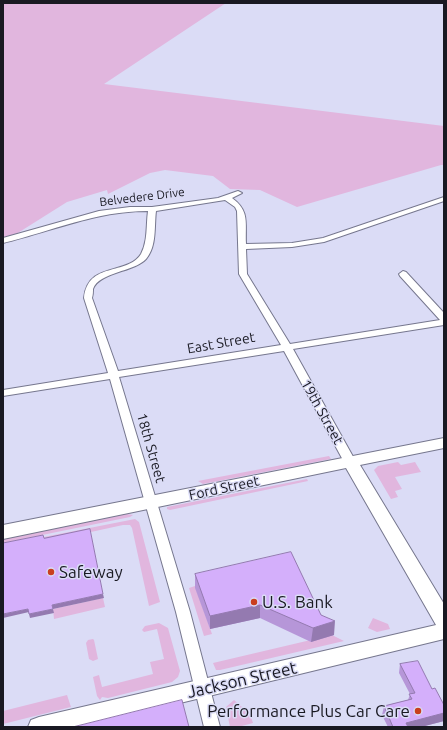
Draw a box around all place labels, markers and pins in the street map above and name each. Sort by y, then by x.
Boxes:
place label: Safeway [59,562,123,582]
marker: Safeway [46,567,56,577]
place label: U.S. Bank [262,592,333,612]
marker: U.S. Bank [249,597,259,607]
place label: Performance Plus Car Care [207,701,410,721]
marker: Performance Plus Car Care [413,706,423,716]

